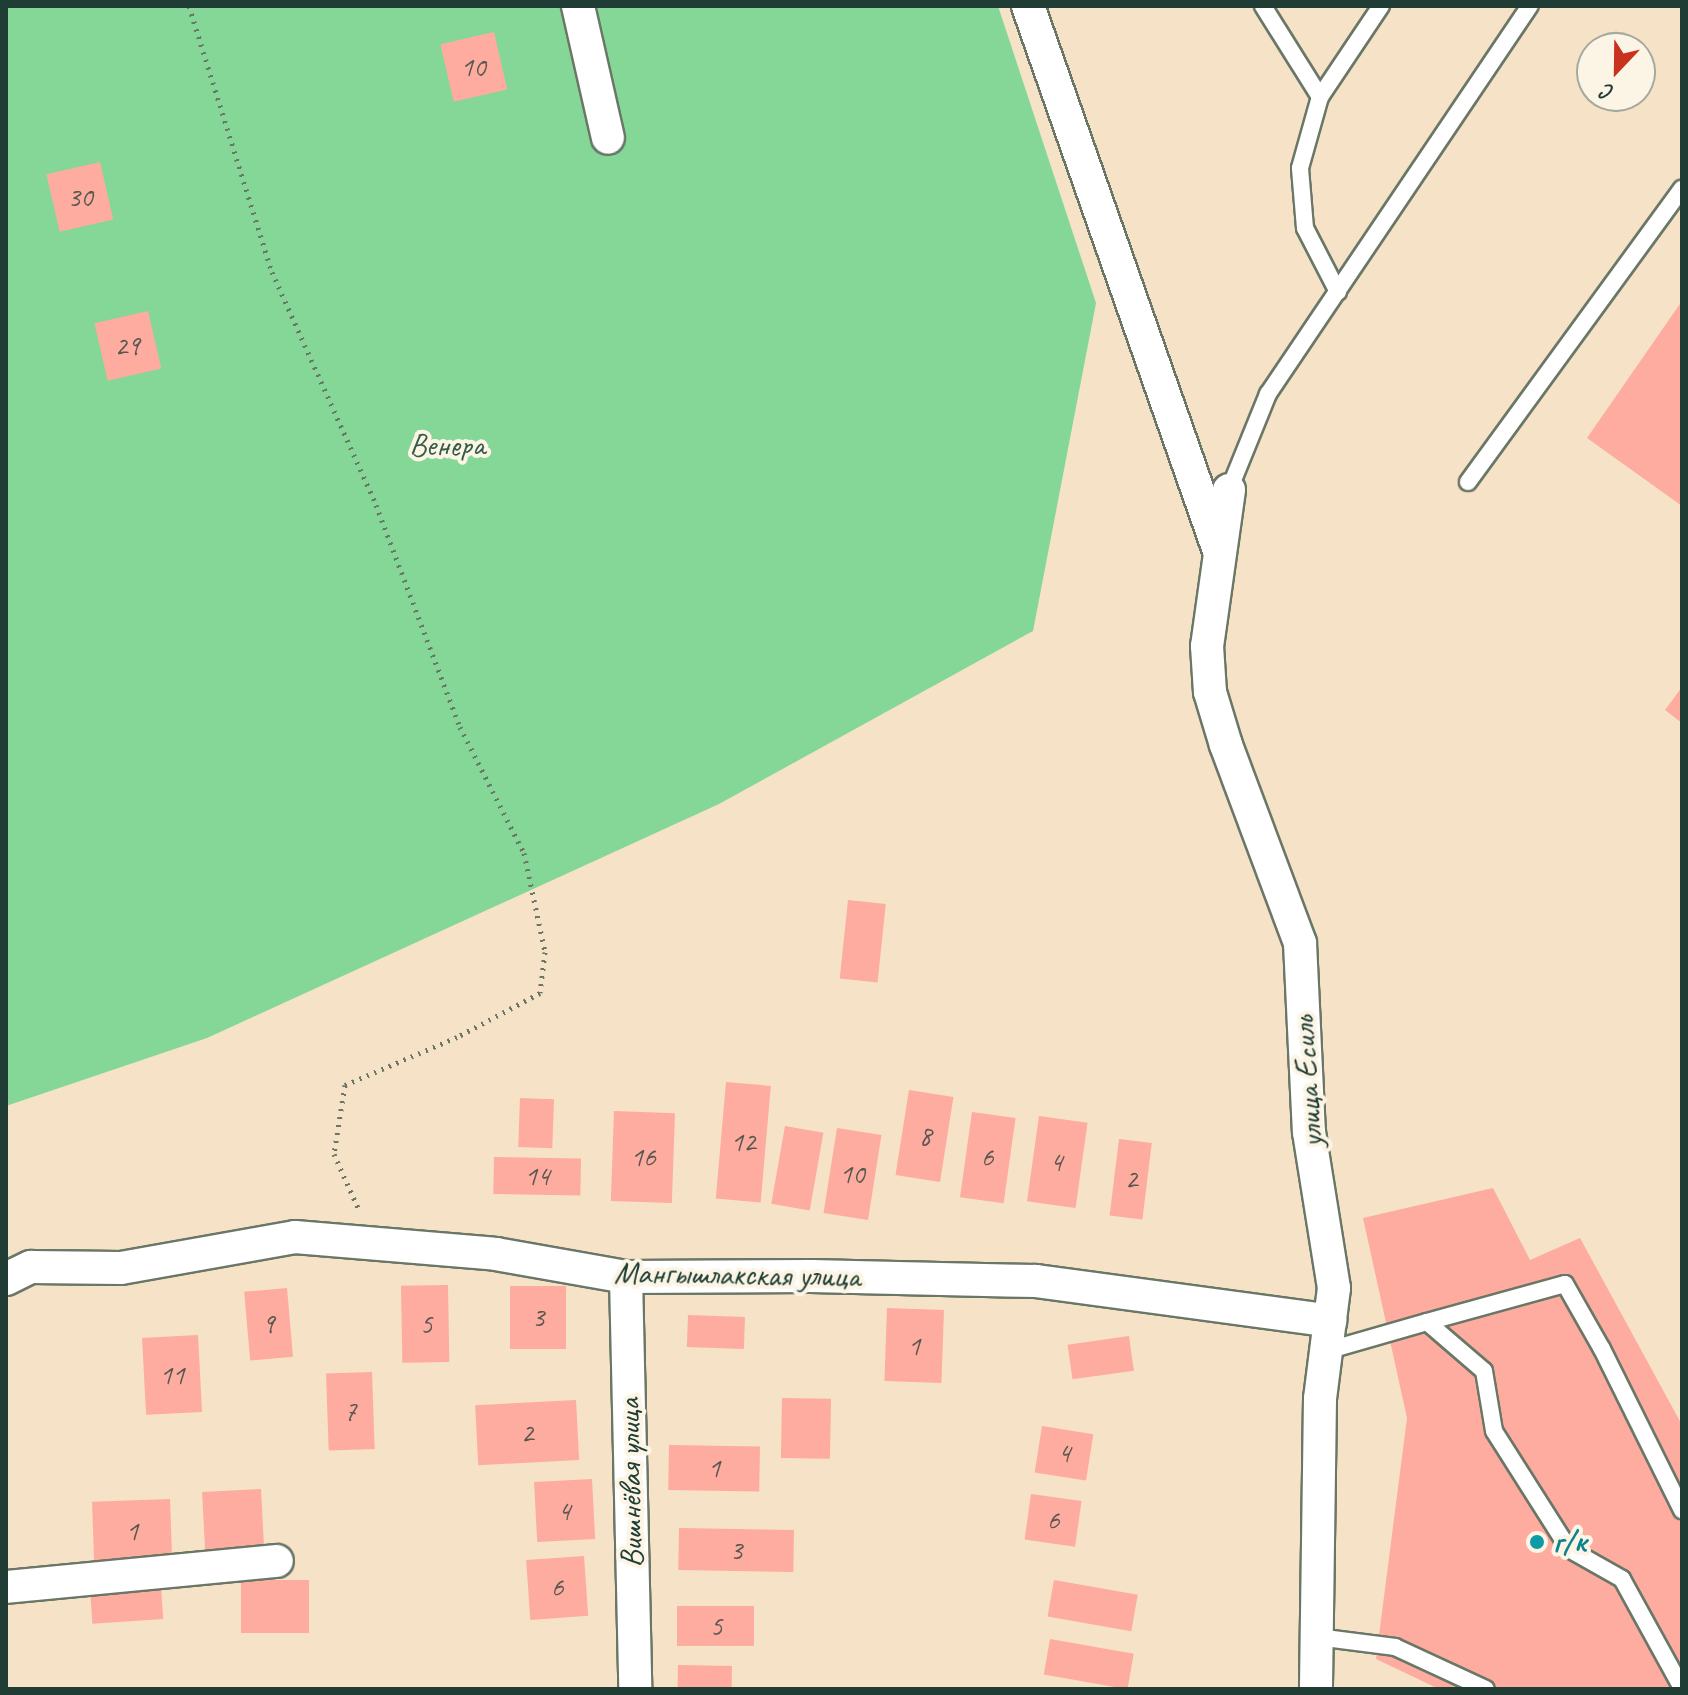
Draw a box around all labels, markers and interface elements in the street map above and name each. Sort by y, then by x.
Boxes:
north arrow [1576,32,1656,112]
house number: 10 [460,50,486,84]
text: С [1598,77,1618,107]
house number: 30 [67,180,93,214]
house number: 29 [114,329,140,363]
park label: Венера [409,426,485,464]
street label: улица Есиль [1284,1016,1332,1148]
house number: 8 [919,1119,931,1153]
house number: 12 [730,1125,756,1159]
house number: 16 [630,1140,656,1174]
house number: 6 [981,1140,993,1174]
house number: 4 [1050,1145,1062,1179]
house number: 10 [839,1157,865,1191]
house number: 14 [524,1159,550,1193]
house number: 2 [1125,1162,1137,1196]
street label: Мангышлакская улица [614,1254,860,1296]
house number: 3 [532,1300,544,1334]
house number: 9 [262,1307,274,1341]
house number: 5 [420,1307,432,1341]
house number: 1 [908,1329,920,1363]
house number: 11 [159,1358,185,1392]
house number: 7 [344,1394,356,1428]
street label: Вишнёвая улица [610,1396,652,1570]
house number: 2 [521,1416,533,1450]
house number: 4 [1058,1436,1070,1470]
house number: 1 [708,1451,720,1485]
house number: 4 [558,1494,570,1528]
house number: 6 [1047,1503,1059,1537]
house number: 1 [126,1514,138,1548]
place label: г/к [1553,1523,1586,1561]
house number: 3 [730,1533,742,1567]
marker: г/к [1528,1533,1546,1551]
house number: 6 [551,1570,563,1604]
house number: 5 [710,1609,722,1643]

